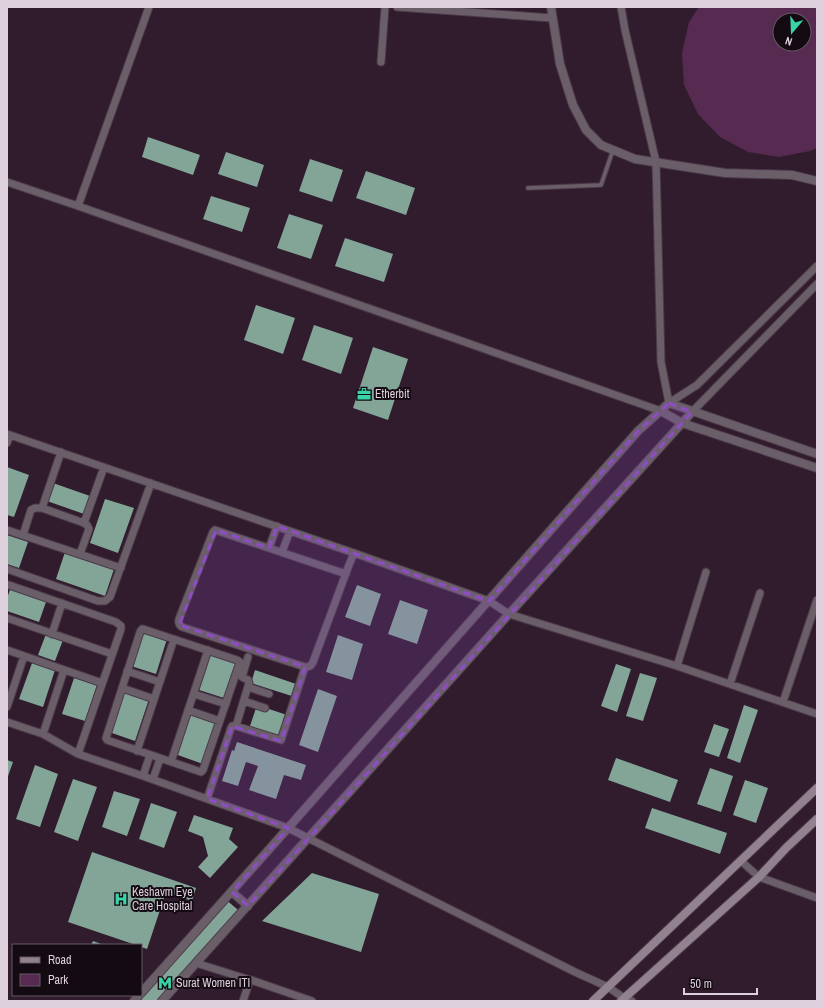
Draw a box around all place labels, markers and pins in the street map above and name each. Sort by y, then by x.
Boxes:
office icon: Etherbit [356,386,372,402]
place label: Etherbit [375,386,410,402]
place label: Keshavm Eye Care Hospital [132,884,193,914]
hospital icon: Keshavm Eye Care Hospital [113,891,129,907]
metro station icon: Surat Women ITI [157,975,173,991]
place label: Surat Women ITI [176,975,250,991]

